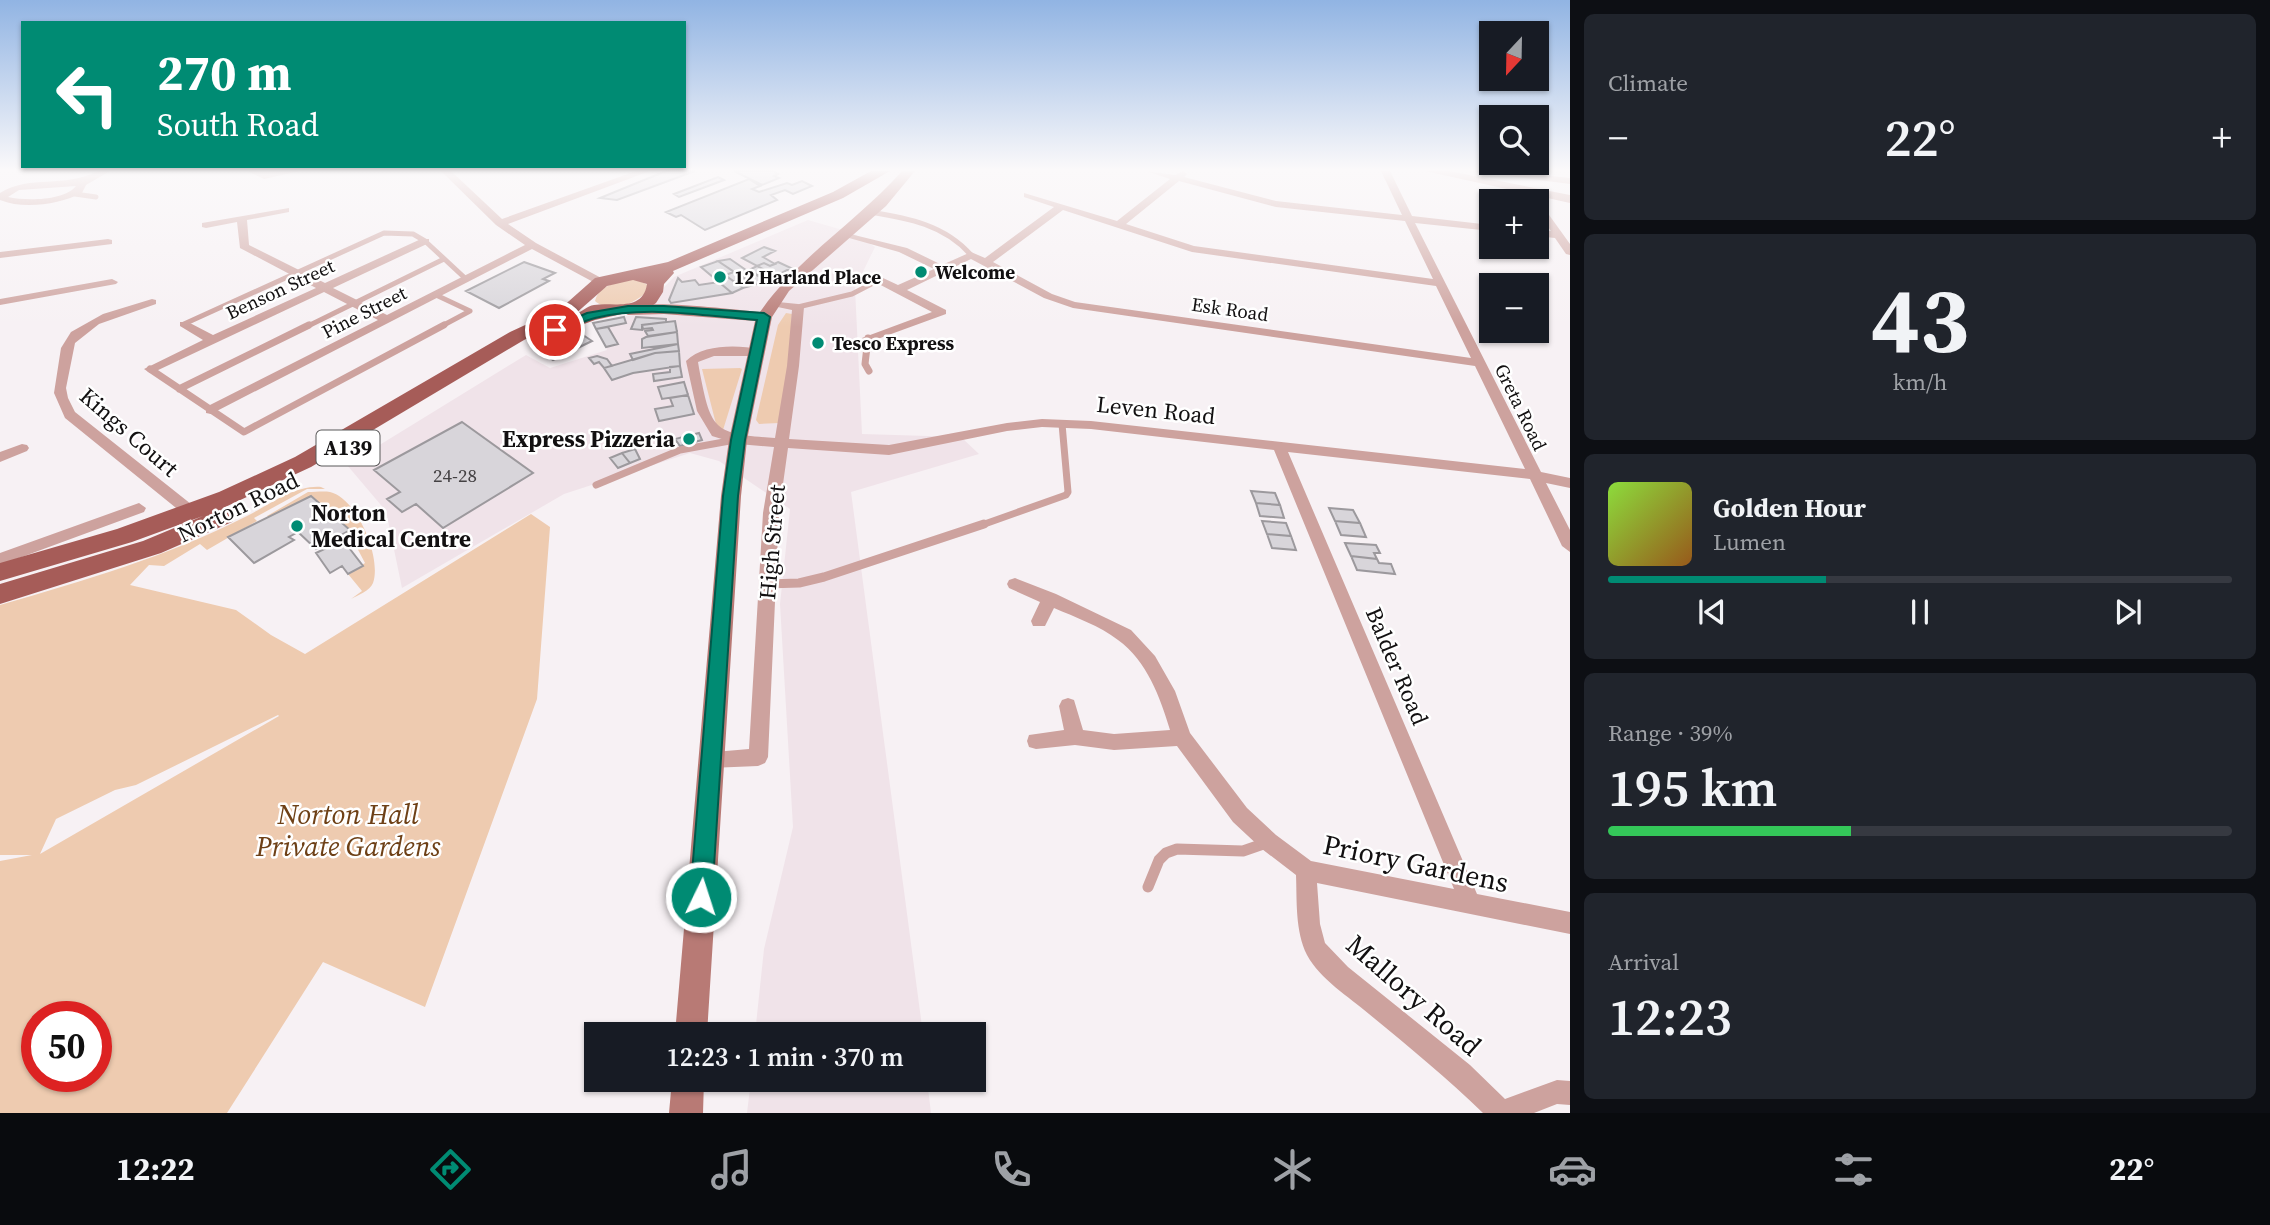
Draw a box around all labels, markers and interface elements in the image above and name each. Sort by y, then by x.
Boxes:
north arrow [1479,21,1549,91]
map controls [1479,21,1549,343]
text: 270 m [157,39,292,106]
icon: left [42,49,133,140]
text: Climate [1608,67,1688,99]
text: 22° [1884,102,1956,173]
text: South Road [157,103,319,147]
button: search [1479,105,1549,175]
text: − [1608,112,1628,164]
text: + [2212,112,2232,164]
button: + [1479,189,1549,259]
street label: Benson Street [222,252,339,325]
text: 43 [1871,258,1969,382]
place label: Welcome [935,259,1015,285]
place label: 12 Harland Place [734,264,881,290]
marker: Welcome [913,264,929,280]
marker: 12 Harland Place [712,269,728,285]
button: − [1479,273,1549,343]
street label: Pine Street [317,279,412,344]
street label: Esk Road [1190,291,1270,327]
pin [525,300,585,360]
icon: arrive [536,311,574,349]
place label: Tesco Express [832,330,955,356]
marker: Tesco Express [810,335,826,351]
street label: Greta Road [1489,359,1553,455]
text: km/h [1893,366,1947,398]
street label: Kings Court [73,380,186,484]
street label: Leven Road [1095,388,1217,432]
place label: Express Pizzeria [502,423,676,455]
road number: A139 [316,430,380,466]
marker: Express Pizzeria [681,431,697,447]
house number: 24-28 [433,462,477,488]
street label: Norton Road [172,464,304,550]
street label: High Street [751,483,793,601]
text: Golden Hour [1713,490,1866,526]
place label: Norton Medical Centre [311,497,471,555]
marker: Norton Medical Centre [289,518,305,534]
text: Lumen [1713,526,1786,558]
icon: previous [1693,593,1731,631]
icon: pause [1901,593,1939,631]
icon: next [2109,593,2147,631]
street label: Balder Road [1358,602,1436,730]
text: Range · 39% [1608,717,1733,749]
text: 195 km [1608,752,1777,823]
park label: Norton Hall Private Gardens [255,795,441,865]
street label: Priory Gardens [1320,825,1512,901]
position arrow [664,860,738,934]
street label: Mallory Road [1338,926,1490,1064]
text: Arrival [1608,946,1679,978]
text: 12:23 [1608,981,1732,1052]
speed limit sign: 50 [21,1001,112,1092]
text: 12:23 · 1 min · 370 m [666,1039,904,1075]
icon: directions [426,1145,475,1194]
icon: music [707,1145,756,1194]
icon: phone [987,1145,1036,1194]
icon: climate [1268,1145,1317,1194]
icon: car [1548,1145,1597,1194]
icon: filters [1829,1145,1878,1194]
text: 12:22 [116,1147,195,1191]
text: 22° [2109,1147,2154,1191]

